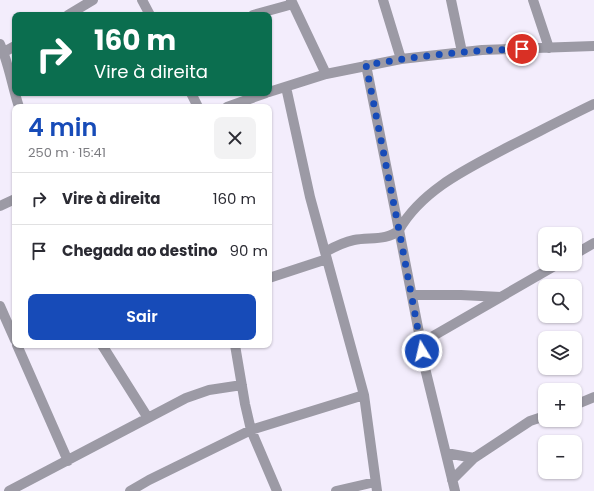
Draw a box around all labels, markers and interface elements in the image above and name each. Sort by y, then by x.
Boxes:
text: 160 m [94,21,176,60]
icon: right [28,28,80,80]
pin [505,32,539,66]
icon: arrive [511,38,533,60]
text: Vire à direita [94,59,208,84]
text: 4 min [28,111,97,144]
button: close [214,117,256,159]
text: 250 m · 15:41 [28,143,106,162]
icon: right [28,188,50,210]
text: Vire à direita [62,188,161,209]
text: 160 m [213,188,256,209]
map controls [538,227,582,479]
button: sound [538,227,582,271]
icon: arrive [28,240,50,262]
text: Chegada ao destino [62,240,218,261]
text: 90 m [230,240,268,261]
button: search [538,279,582,323]
button: Sair [28,294,256,340]
position arrow [401,330,443,372]
button: layers [538,331,582,375]
button: + [538,383,582,427]
button: − [538,435,582,479]

